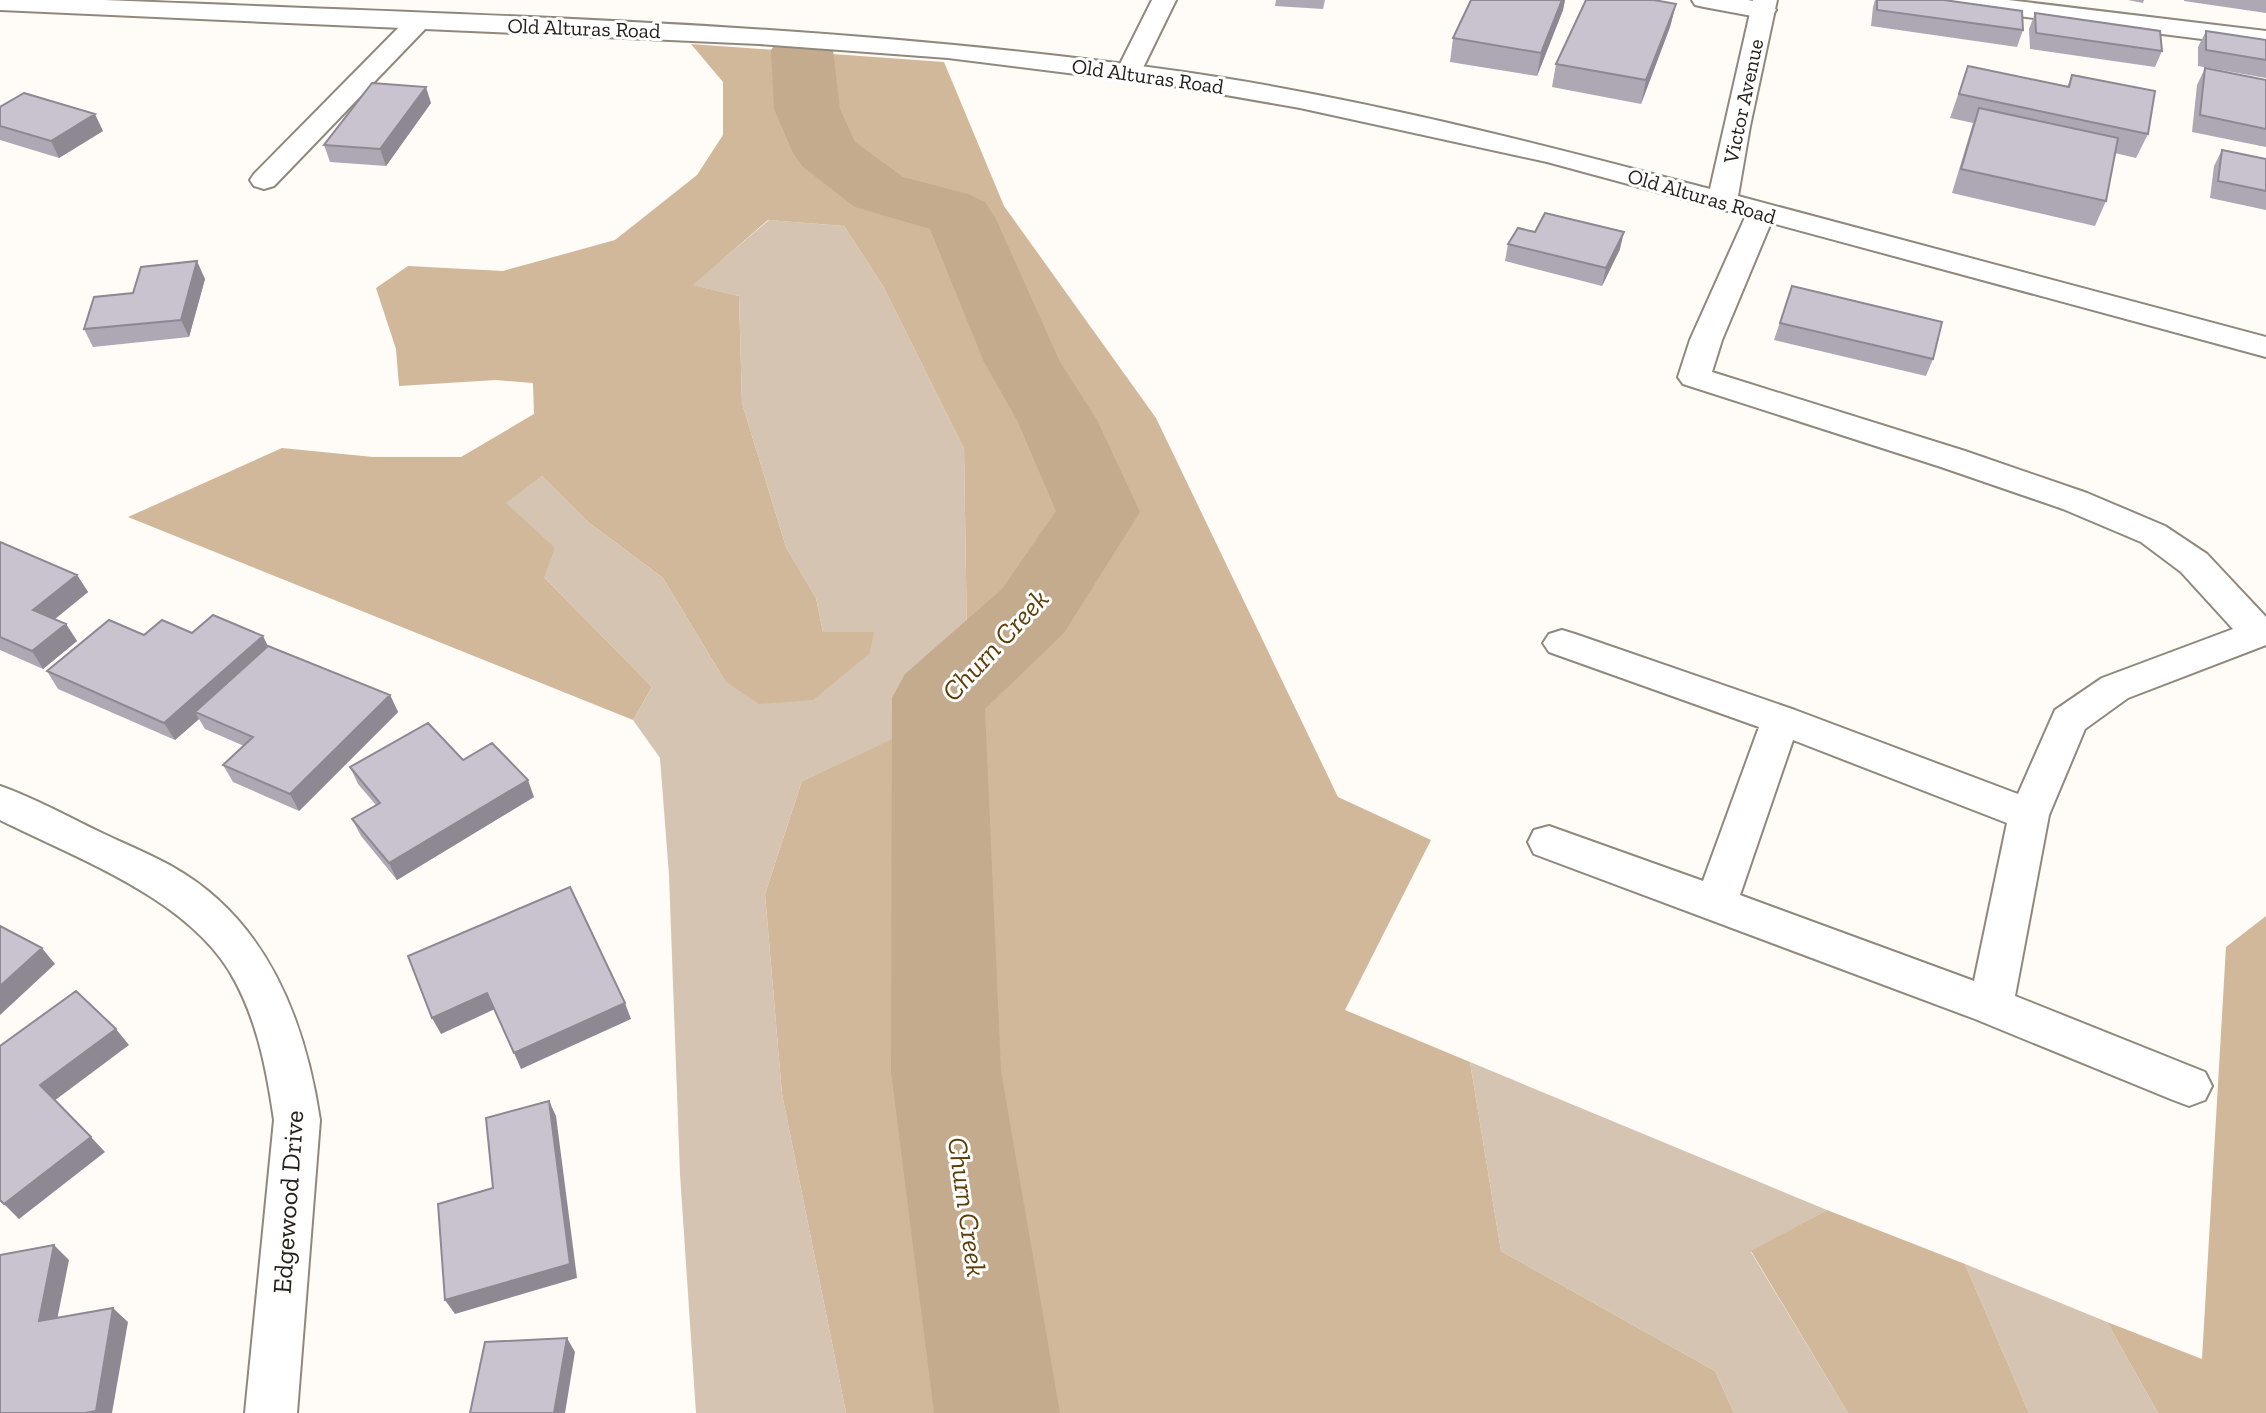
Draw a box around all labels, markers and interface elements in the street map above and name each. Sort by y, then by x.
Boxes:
street label: Old Alturas Road [507,13,661,43]
street label: Victor Avenue [1717,36,1768,166]
street label: Old Alturas Road [1070,53,1226,99]
street label: Old Alturas Road [1625,163,1780,229]
water label: Churn Creek [935,582,1055,708]
street label: Edgewood Drive [266,1109,310,1295]
water label: Churn Creek [941,1135,993,1279]

